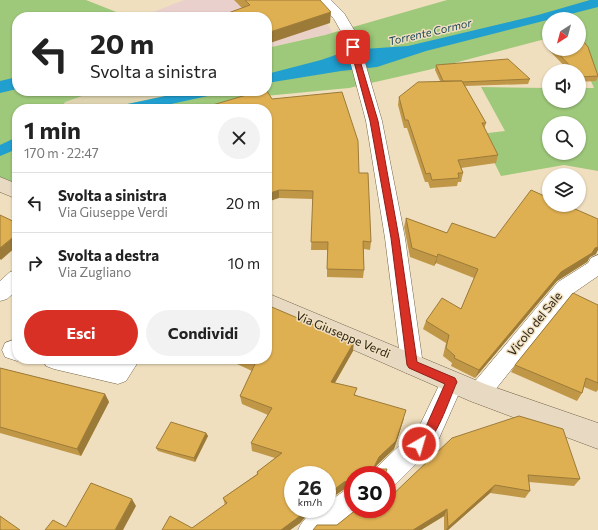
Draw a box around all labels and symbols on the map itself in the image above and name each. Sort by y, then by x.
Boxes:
north arrow [542,12,586,56]
water label: Torrente Cormor [387,15,473,47]
pin [336,30,370,64]
street label: Vicolo del Sale [504,289,564,358]
street label: Via Giuseppe Verdi [294,308,393,360]
position arrow [398,423,440,465]
speed limit sign: 30 [344,466,396,518]

